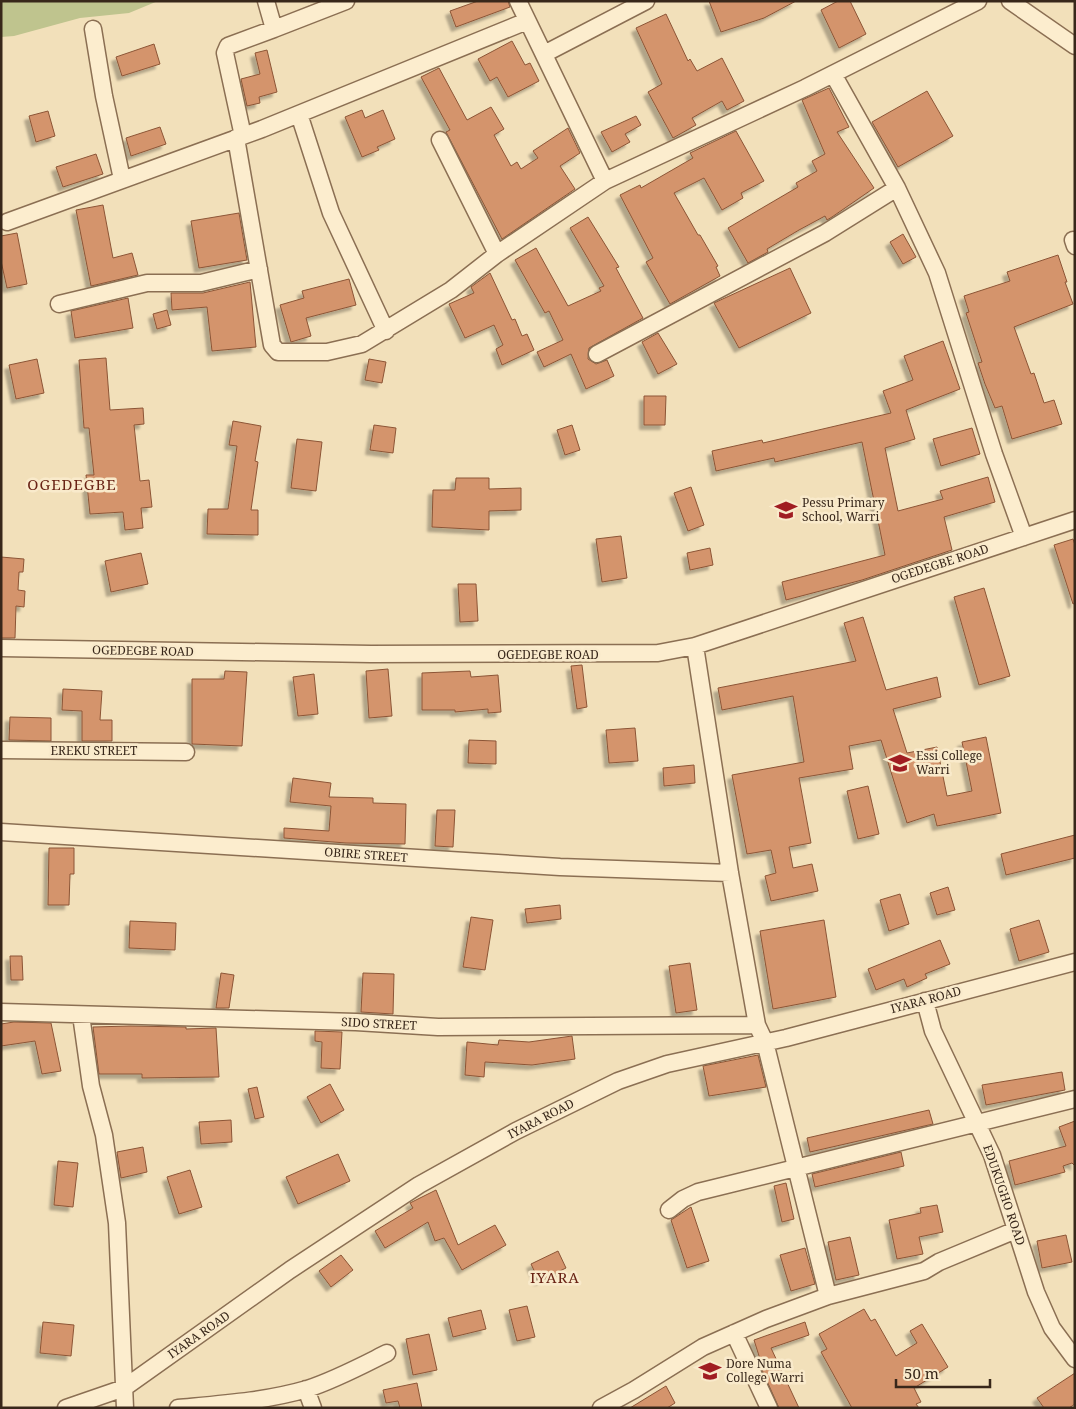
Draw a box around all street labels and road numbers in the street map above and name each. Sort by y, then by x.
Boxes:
street label: OGEDEGBE ROAD [889,540,991,587]
street label: OGEDEGBE ROAD [92,641,194,660]
street label: OGEDEGBE ROAD [497,646,599,663]
street label: EREKU STREET [51,742,138,759]
street label: OBIRE STREET [324,843,409,866]
street label: IYARA ROAD [889,982,963,1017]
street label: SIDO STREET [341,1013,418,1034]
street label: IYARA ROAD [505,1094,577,1143]
street label: EDUKUGHO ROAD [979,1142,1030,1248]
street label: IYARA ROAD [164,1307,233,1362]

